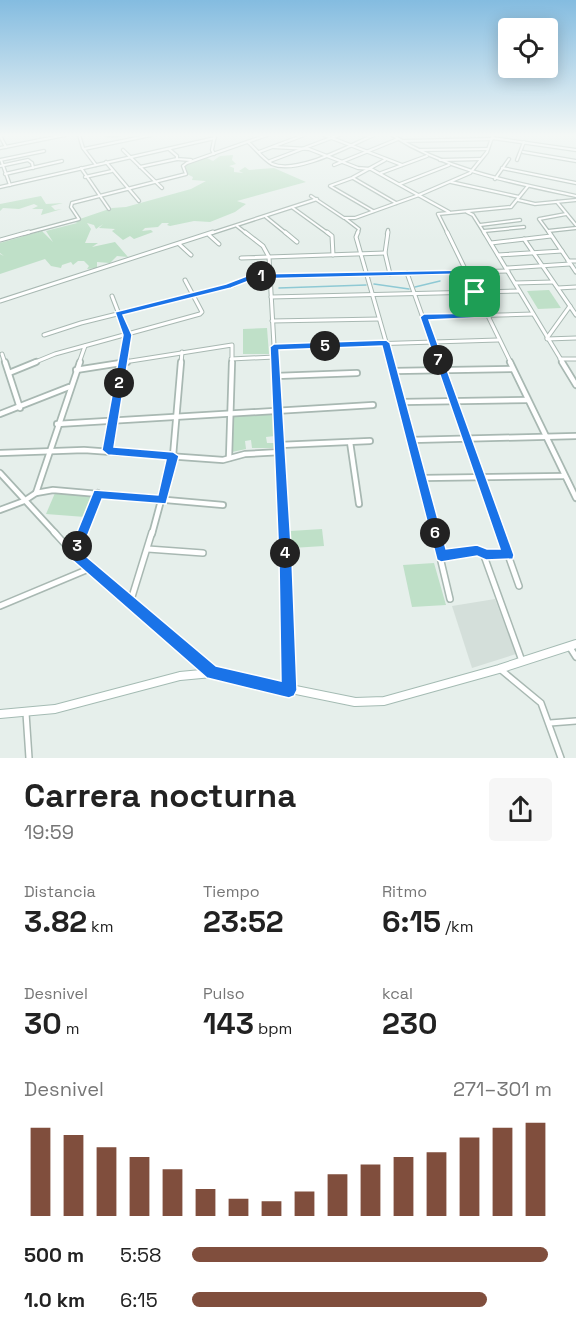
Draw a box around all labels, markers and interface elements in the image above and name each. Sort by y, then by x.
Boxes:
map controls [498,18,558,78]
button: locate [498,18,558,78]
pin: 1 [246,261,276,291]
text: 1 [257,265,265,286]
pin [449,266,500,317]
icon: arrive [458,275,491,308]
pin: 5 [310,331,340,361]
text: 5 [320,335,330,356]
pin: 7 [423,345,453,375]
text: 7 [434,349,442,370]
pin: 2 [104,368,134,398]
text: 2 [114,372,124,393]
pin: 6 [420,518,450,548]
text: 6 [430,522,440,543]
pin: 3 [62,531,92,561]
text: 3 [72,535,82,556]
pin: 4 [270,538,300,568]
text: 4 [280,542,290,563]
text: Carrera nocturna [24,775,296,817]
button: share [489,778,552,841]
text: 19:59 [24,819,74,845]
text: Distancia [24,881,96,902]
text: Tiempo [203,881,260,902]
text: Ritmo [382,881,427,902]
text: 3.82 [24,902,87,941]
text: 23:52 [203,902,284,941]
text: 6:15 [382,902,441,941]
text: km [87,916,113,937]
text: /km [441,916,473,937]
text: Desnivel [24,983,88,1004]
text: Pulso [203,983,245,1004]
text: kcal [382,983,413,1004]
text: 30 [24,1004,62,1043]
text: 143 [203,1004,254,1043]
text: 230 [382,1004,438,1043]
text: m [62,1018,80,1039]
text: bpm [254,1018,292,1039]
text: Desnivel [24,1076,104,1102]
text: 271–301 m [453,1076,552,1102]
text: 500 m [24,1242,84,1268]
text: 5:58 [120,1242,161,1268]
text: 1.0 km [24,1287,85,1313]
text: 6:15 [120,1287,158,1313]

